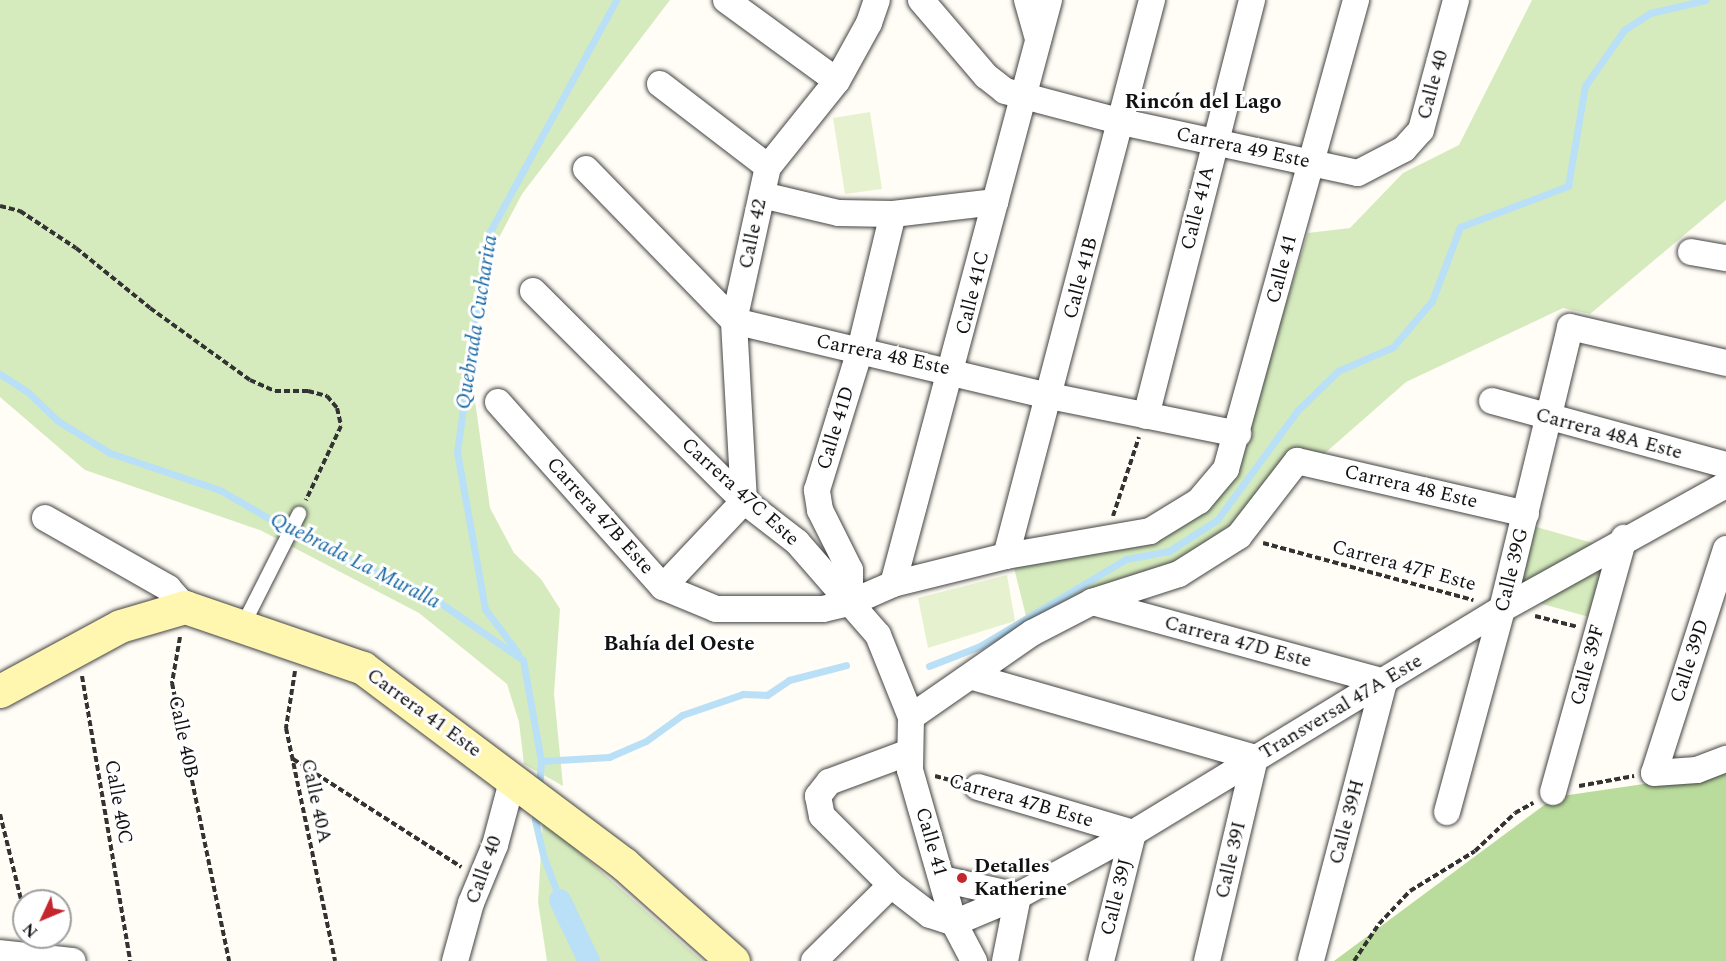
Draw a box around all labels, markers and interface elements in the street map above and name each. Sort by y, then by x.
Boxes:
street label: Calle 40 [1412,48,1454,122]
district label: Rincón del Lago [1125,89,1281,115]
street label: Carrera 49 Este [1174,122,1312,174]
street label: Calle 41A [1176,164,1220,252]
street label: Calle 42 [734,197,772,271]
street label: Calle 41 [1261,232,1303,306]
water label: Quebrada Cucharita [451,233,503,411]
street label: Calle 41B [1059,234,1103,322]
street label: Calle 41C [951,249,995,337]
street label: Carrera 48 Este [814,329,952,381]
street label: Calle 41D [812,383,860,473]
street label: Carrera 48A Este [1533,403,1685,465]
street label: Carrera 47C Este [676,433,804,551]
street label: Carrera 47B Este [541,453,659,579]
street label: Carrera 48 Este [1342,460,1480,514]
water label: Quebrada La Muralla [266,507,444,615]
street label: Calle 39G [1490,525,1534,615]
street label: Carrera 47F Este [1329,535,1479,597]
street label: Carrera 47D Este [1162,611,1314,673]
street label: Calle 39D [1665,616,1715,706]
street label: Calle 39F [1566,622,1610,708]
district label: Bahía del Oeste [603,631,755,657]
street label: Transversal 47A Este [1255,649,1427,765]
street label: Carrera 41 Este [362,663,486,763]
street label: Calle 40B [163,694,203,780]
street label: Calle 40A [295,757,337,845]
street label: Calle 40C [99,758,137,846]
street label: Carrera 47B Este [946,769,1096,833]
street label: Calle 39H [1324,777,1370,867]
street label: Calle 41 [910,805,952,879]
street label: Calle 39I [1210,819,1252,901]
street label: Calle 40 [461,833,507,907]
place label: Detalles Katherine [974,855,1067,902]
street label: Calle 39J [1096,856,1138,938]
marker: Detalles Katherine [955,871,969,885]
north arrow [12,889,72,949]
text: N [17,917,44,943]

